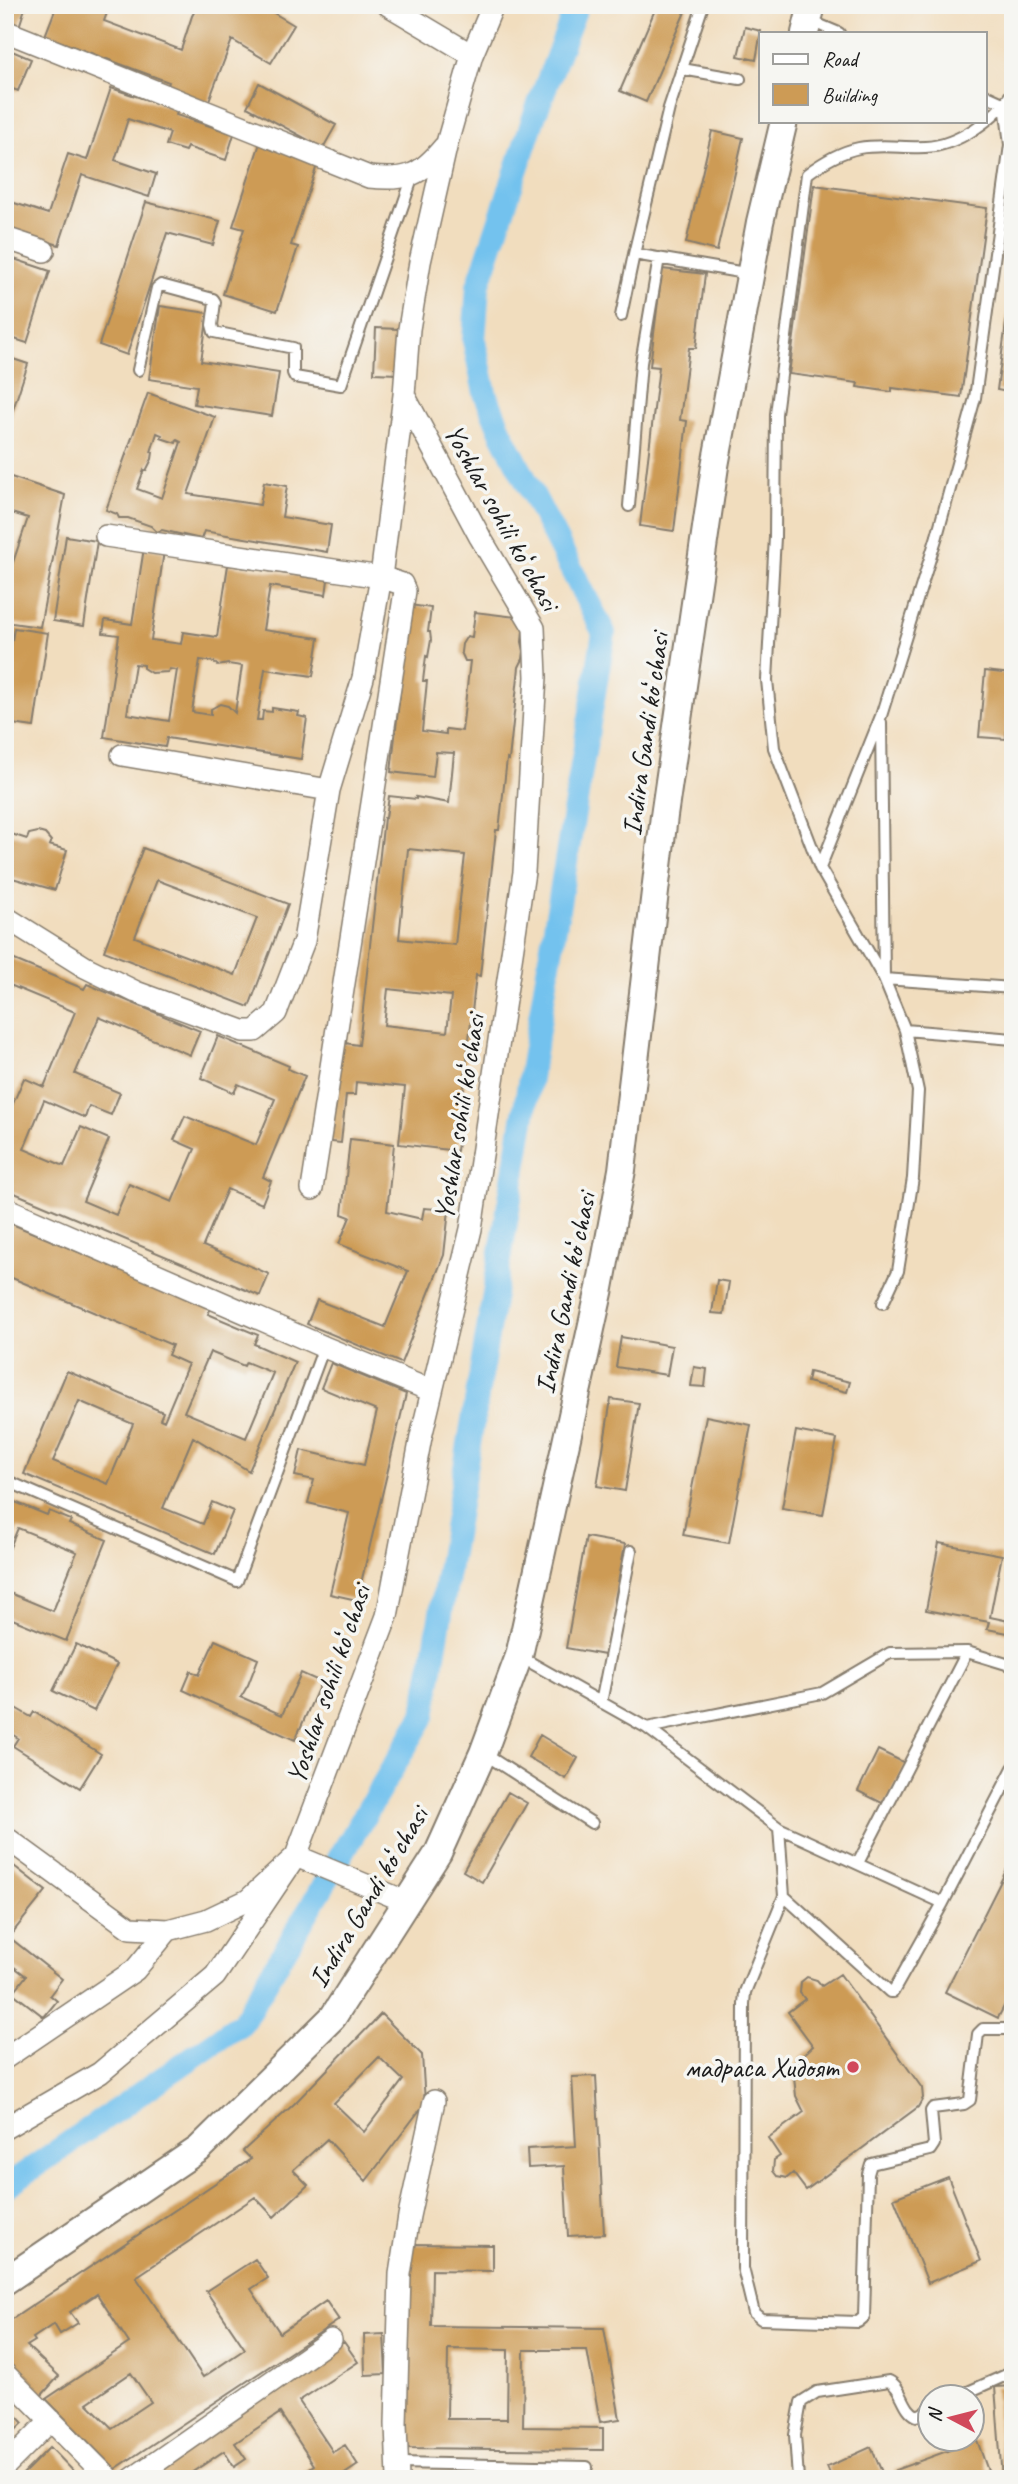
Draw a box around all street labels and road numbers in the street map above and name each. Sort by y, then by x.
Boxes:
street label: Yoshlar sohili koʻchasi [436,418,569,620]
street label: Indira Gandi koʻchasi [613,627,677,838]
street label: Yoshlar sohili koʻchasi [425,1008,493,1222]
street label: Indira Gandi koʻchasi [527,1186,604,1397]
street label: Yoshlar sohili koʻchasi [278,1577,380,1788]
street label: Indira Gandi koʻchasi [300,1797,438,1994]

